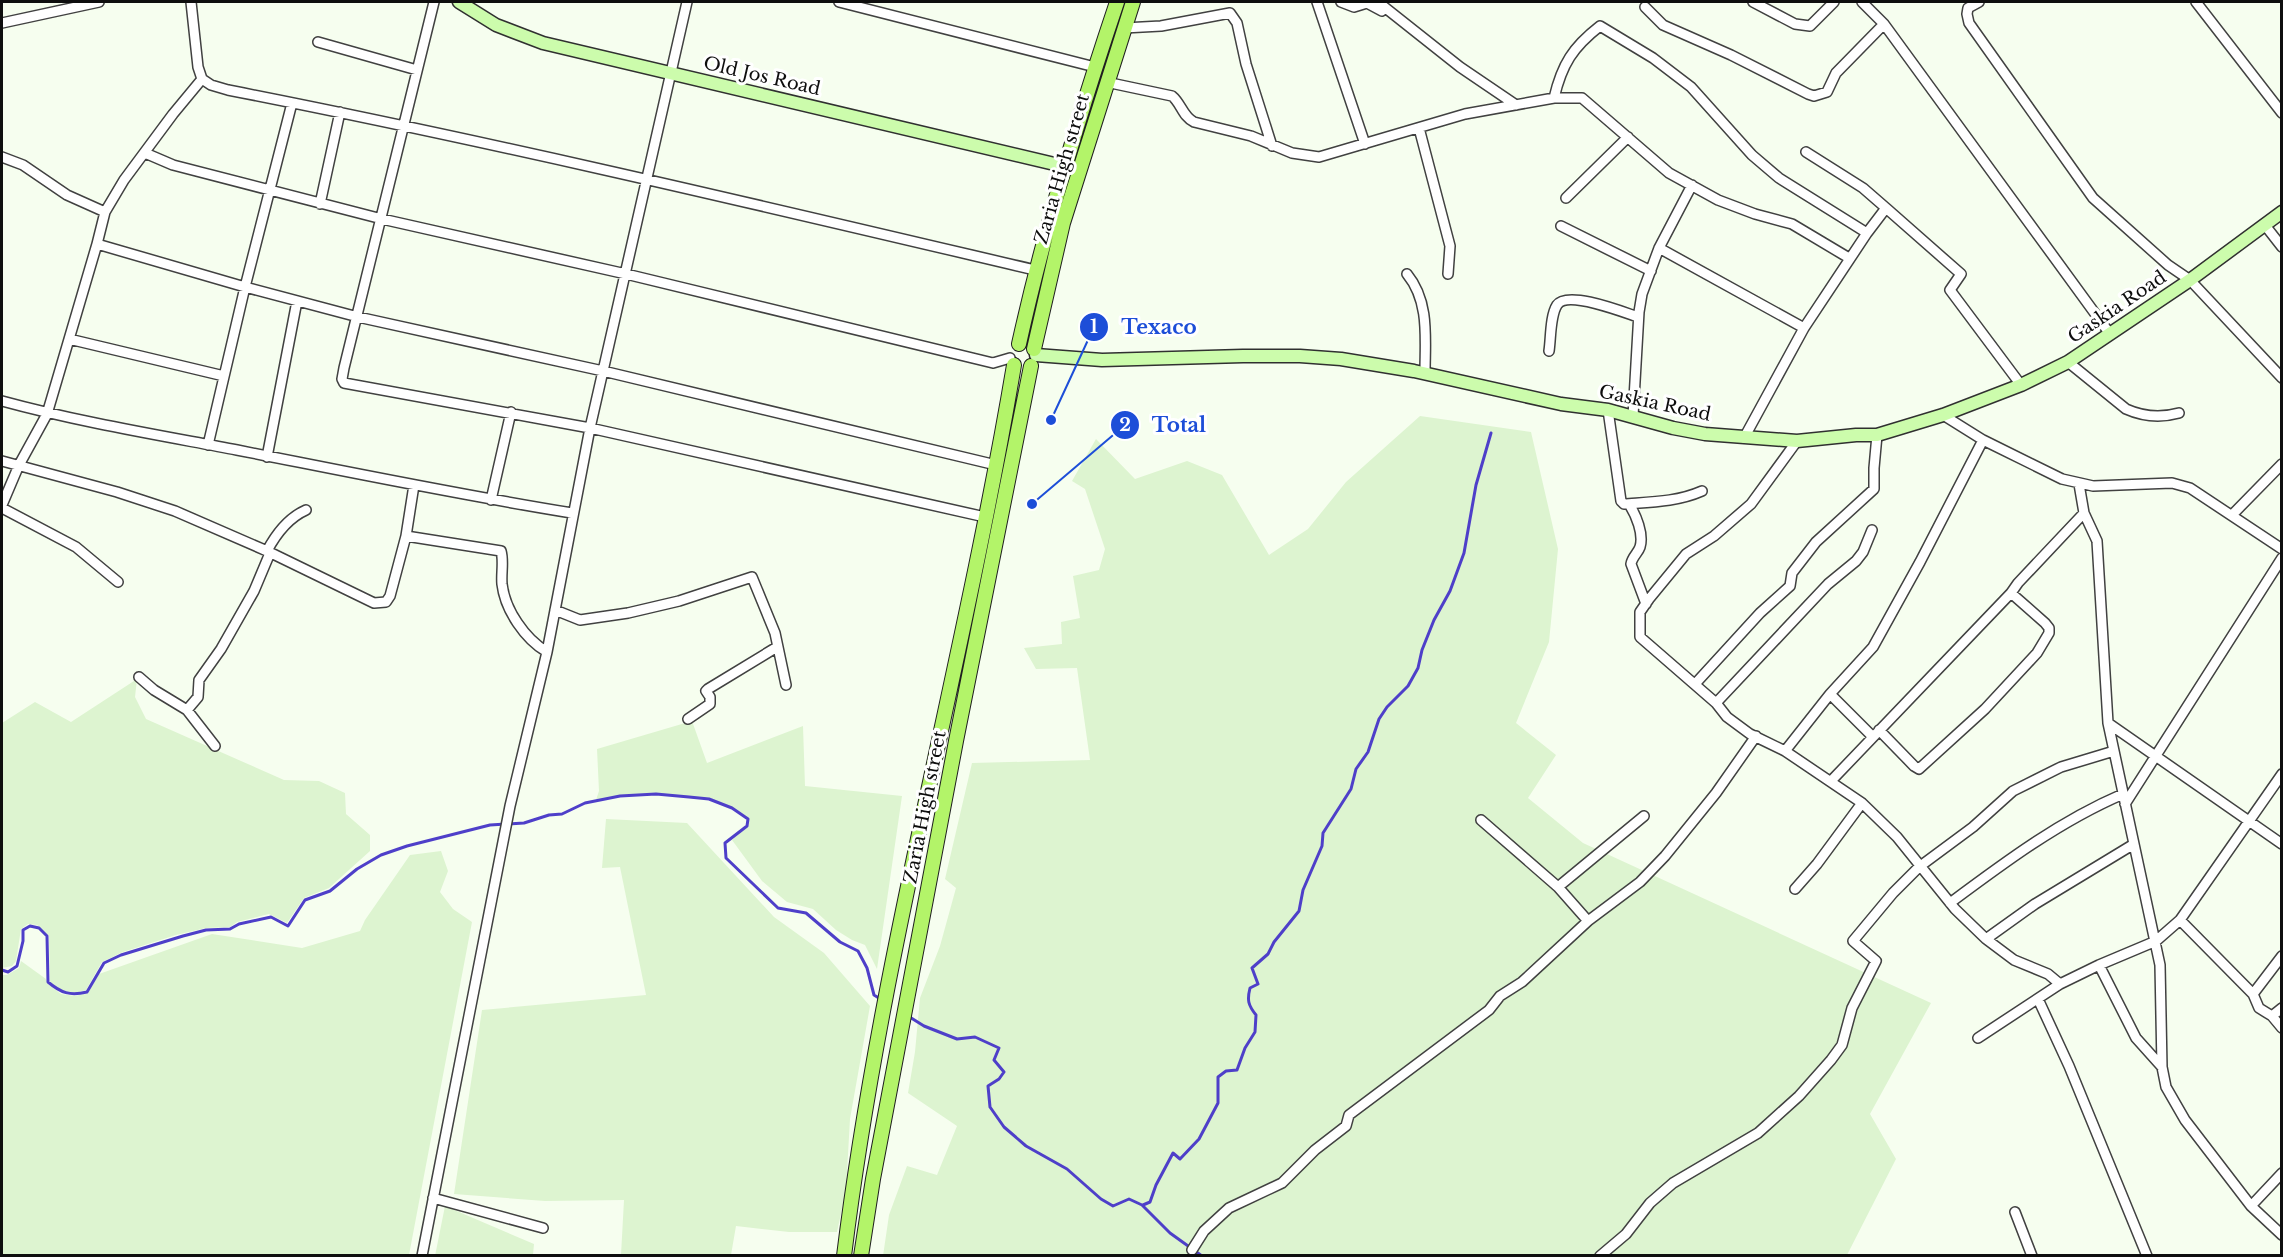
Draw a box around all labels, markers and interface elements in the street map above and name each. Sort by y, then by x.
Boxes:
street label: Old Jos Road [701,52,823,100]
street label: Zaria High street [1030,91,1094,247]
street label: Gaskia Road [2064,266,2170,348]
callout: Texaco [1079,308,1208,346]
text: Texaco [1121,315,1197,339]
text: 1 [1090,316,1098,338]
street label: Gaskia Road [1597,380,1713,426]
callout: Total [1110,406,1218,444]
text: Total [1152,413,1206,437]
text: 2 [1119,414,1131,436]
street label: Zaria High street [899,728,951,885]

